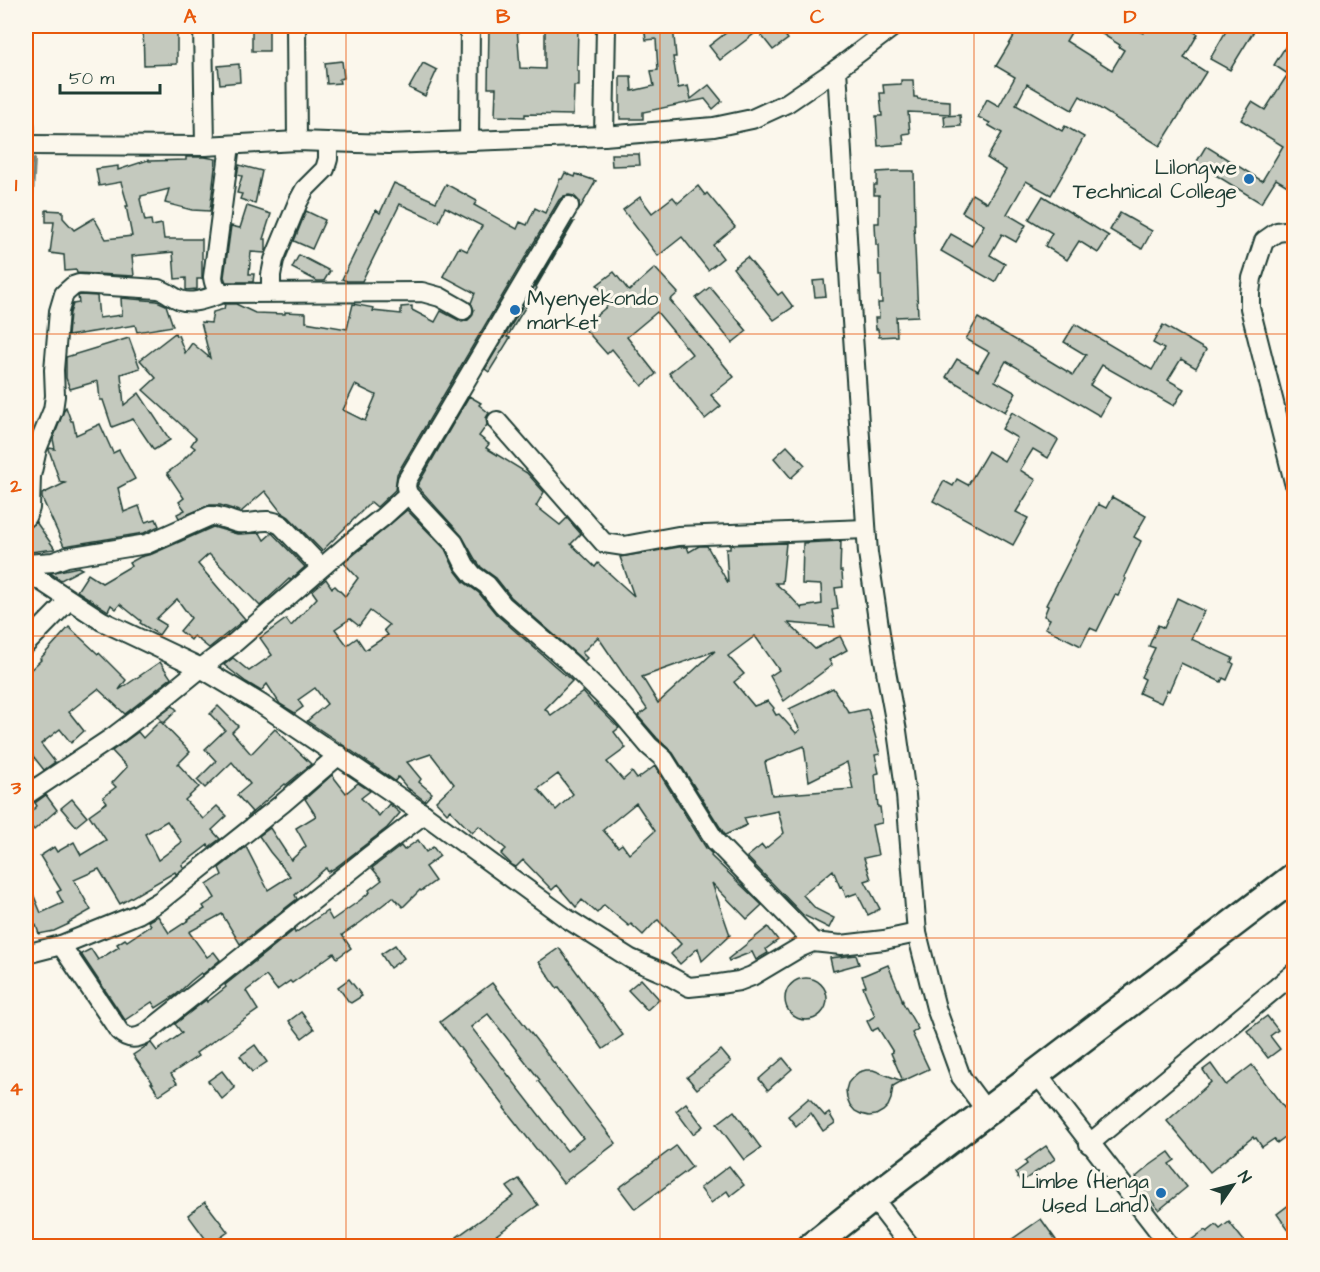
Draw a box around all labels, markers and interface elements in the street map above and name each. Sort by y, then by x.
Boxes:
text: A [184,3,197,31]
text: B [496,3,511,31]
text: C [810,3,825,31]
text: D [1124,3,1137,31]
scale bar [60,57,160,95]
text: 50 m [69,66,114,91]
place label: Lilongwe Technical College [1073,153,1237,208]
text: 1 [15,171,18,199]
marker: Lilongwe Technical College [1242,172,1256,186]
place label: Myenyekondo market [527,284,659,337]
marker: Myenyekondo market [508,303,522,317]
text: 2 [9,472,22,500]
text: 3 [10,774,22,802]
text: 4 [9,1075,23,1103]
north arrow [1203,1155,1263,1215]
place label: Limbe (Henga Used Land) [1021,1167,1149,1220]
text: N [1233,1167,1256,1187]
marker: Limbe (Henga Used Land) [1154,1186,1168,1200]

